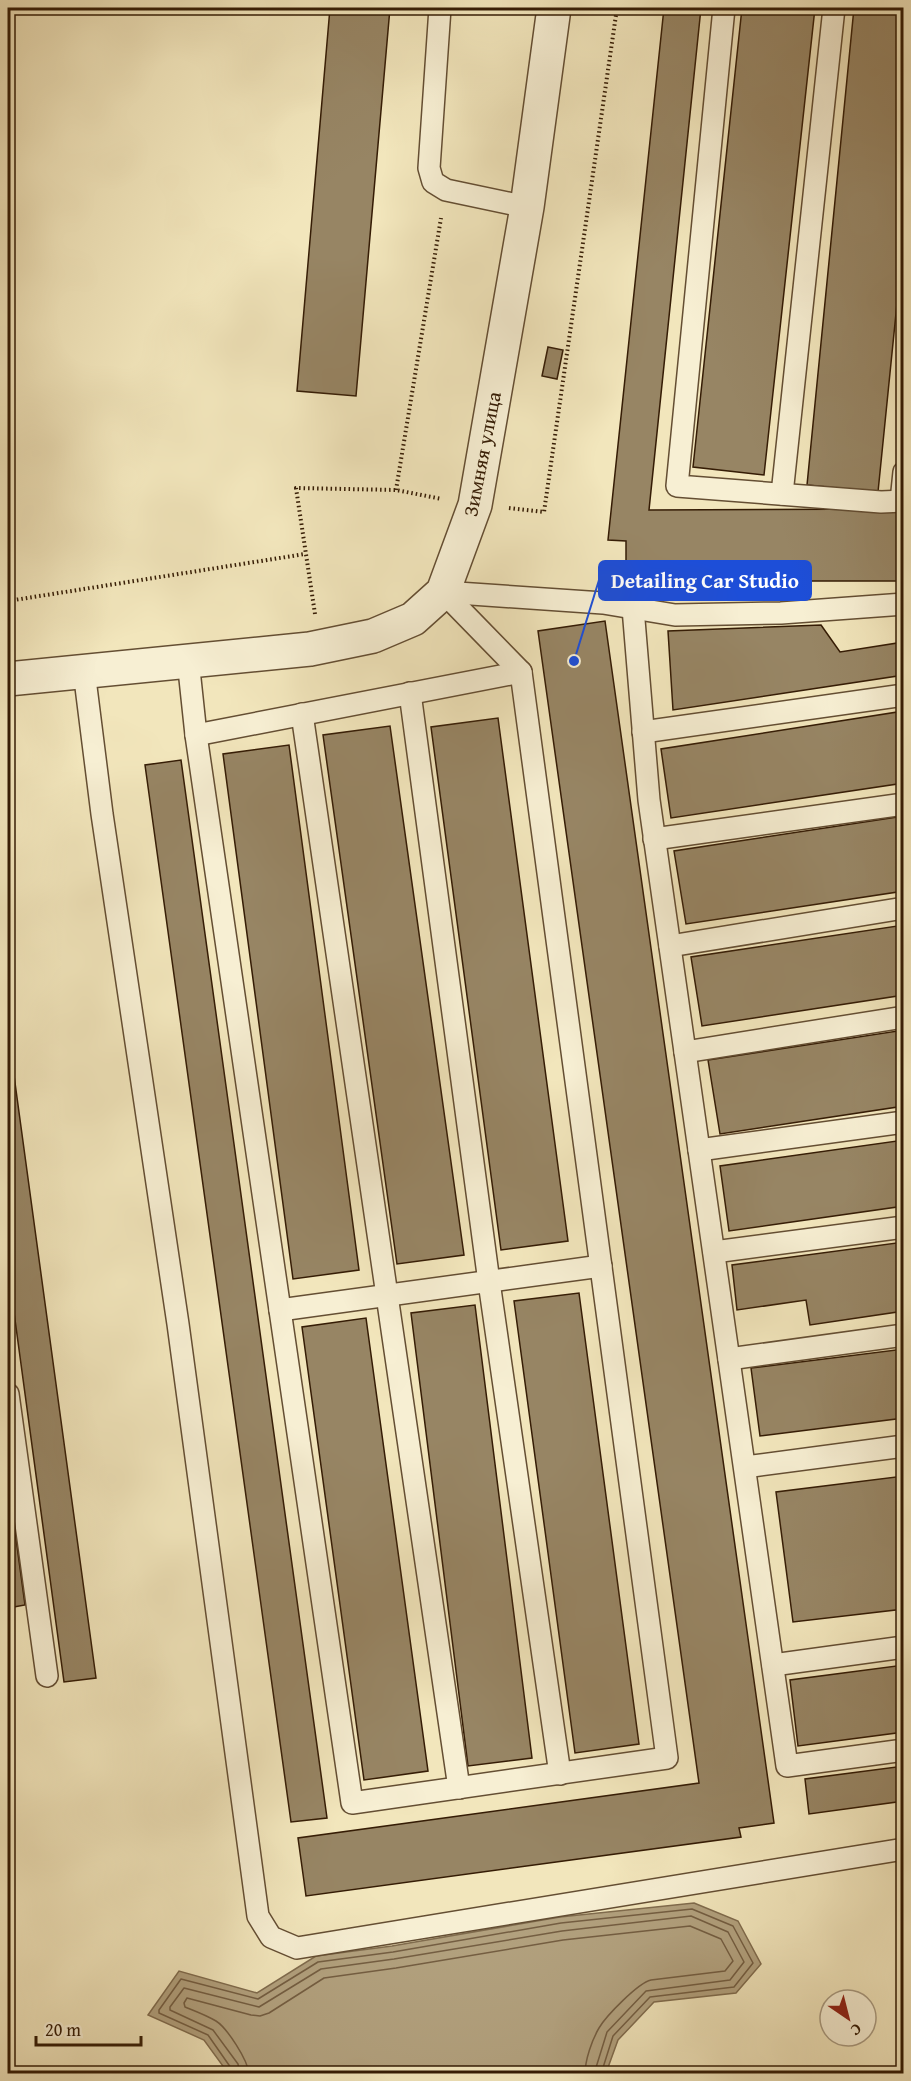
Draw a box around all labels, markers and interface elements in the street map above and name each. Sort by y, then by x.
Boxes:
street label: Зимняя улица [455,388,508,519]
callout: Detailing Car Studio [599,561,811,600]
text: Detailing Car Studio [611,565,799,596]
north arrow [818,1988,878,2048]
scale bar [36,2009,141,2047]
text: 20 m [45,2016,81,2043]
text: С [846,2018,867,2043]

